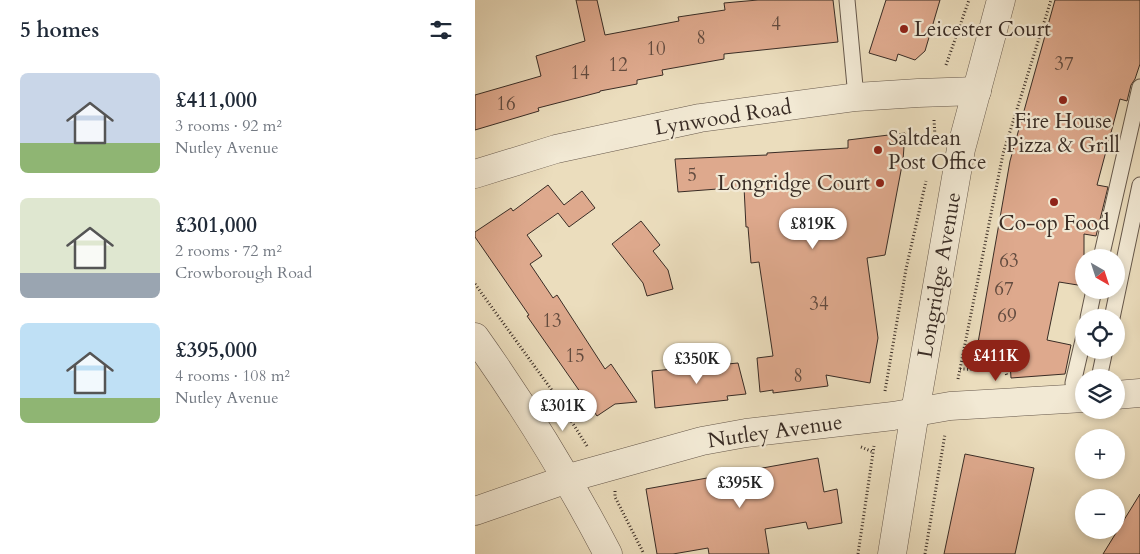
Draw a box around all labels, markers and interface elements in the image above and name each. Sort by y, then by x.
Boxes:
house number: 4 [771,11,781,37]
place label: Leicester Court [914,15,1051,44]
text: 5 homes [20,16,99,45]
icon: filters [427,16,455,44]
marker: Leicester Court [898,23,910,35]
house number: 8 [696,25,706,51]
house number: 10 [646,36,666,62]
house number: 37 [1054,51,1074,77]
house number: 12 [608,52,628,78]
house number: 14 [570,60,590,86]
text: £411,000 [175,86,257,115]
house number: 16 [496,91,516,117]
street label: Lynwood Road [653,92,794,143]
icon: home [60,93,120,153]
marker: Fire House Pizza & Grill [1057,94,1069,106]
place label: Fire House Pizza & Grill [1006,107,1120,160]
text: 3 rooms · 92 m² [175,115,282,137]
place label: Saltdean Post Office [888,124,986,177]
text: Nutley Avenue [175,137,278,159]
marker: Saltdean Post Office [872,144,884,156]
house number: 5 [687,162,697,188]
place label: Longridge Court [717,169,870,198]
marker: Longridge Court [874,177,886,189]
street label: Longridge Avenue [911,190,968,360]
marker: Co-op Food [1048,196,1060,208]
pin: £819K [778,208,848,250]
place label: Co-op Food [999,209,1109,238]
text: £301,000 [175,211,257,240]
text: £819K [790,213,836,235]
icon: home [60,218,120,278]
text: 2 rooms · 72 m² [175,240,282,262]
house number: 63 [999,248,1019,274]
north arrow [1075,249,1125,299]
map controls [1075,249,1125,539]
text: Crowborough Road [175,262,312,284]
house number: 67 [994,276,1014,302]
house number: 34 [809,291,829,317]
house number: 69 [997,303,1017,329]
house number: 13 [542,308,562,334]
button: locate [1075,309,1125,359]
text: £395,000 [175,336,257,365]
pin: £411K [961,340,1031,382]
pin: £350K [662,342,732,385]
icon: home [60,343,120,403]
house number: 15 [565,343,585,369]
text: £411K [973,345,1019,367]
text: £350K [674,348,720,370]
house number: 8 [793,363,803,389]
text: 4 rooms · 108 m² [175,365,290,387]
button: layers [1075,369,1125,419]
text: Nutley Avenue [175,387,278,409]
pin: £301K [528,390,598,432]
text: £301K [540,395,586,417]
street label: Nutley Avenue [706,408,844,455]
button: + [1075,429,1125,479]
pin: £395K [705,466,775,509]
text: £395K [717,472,763,494]
button: − [1075,489,1125,539]

